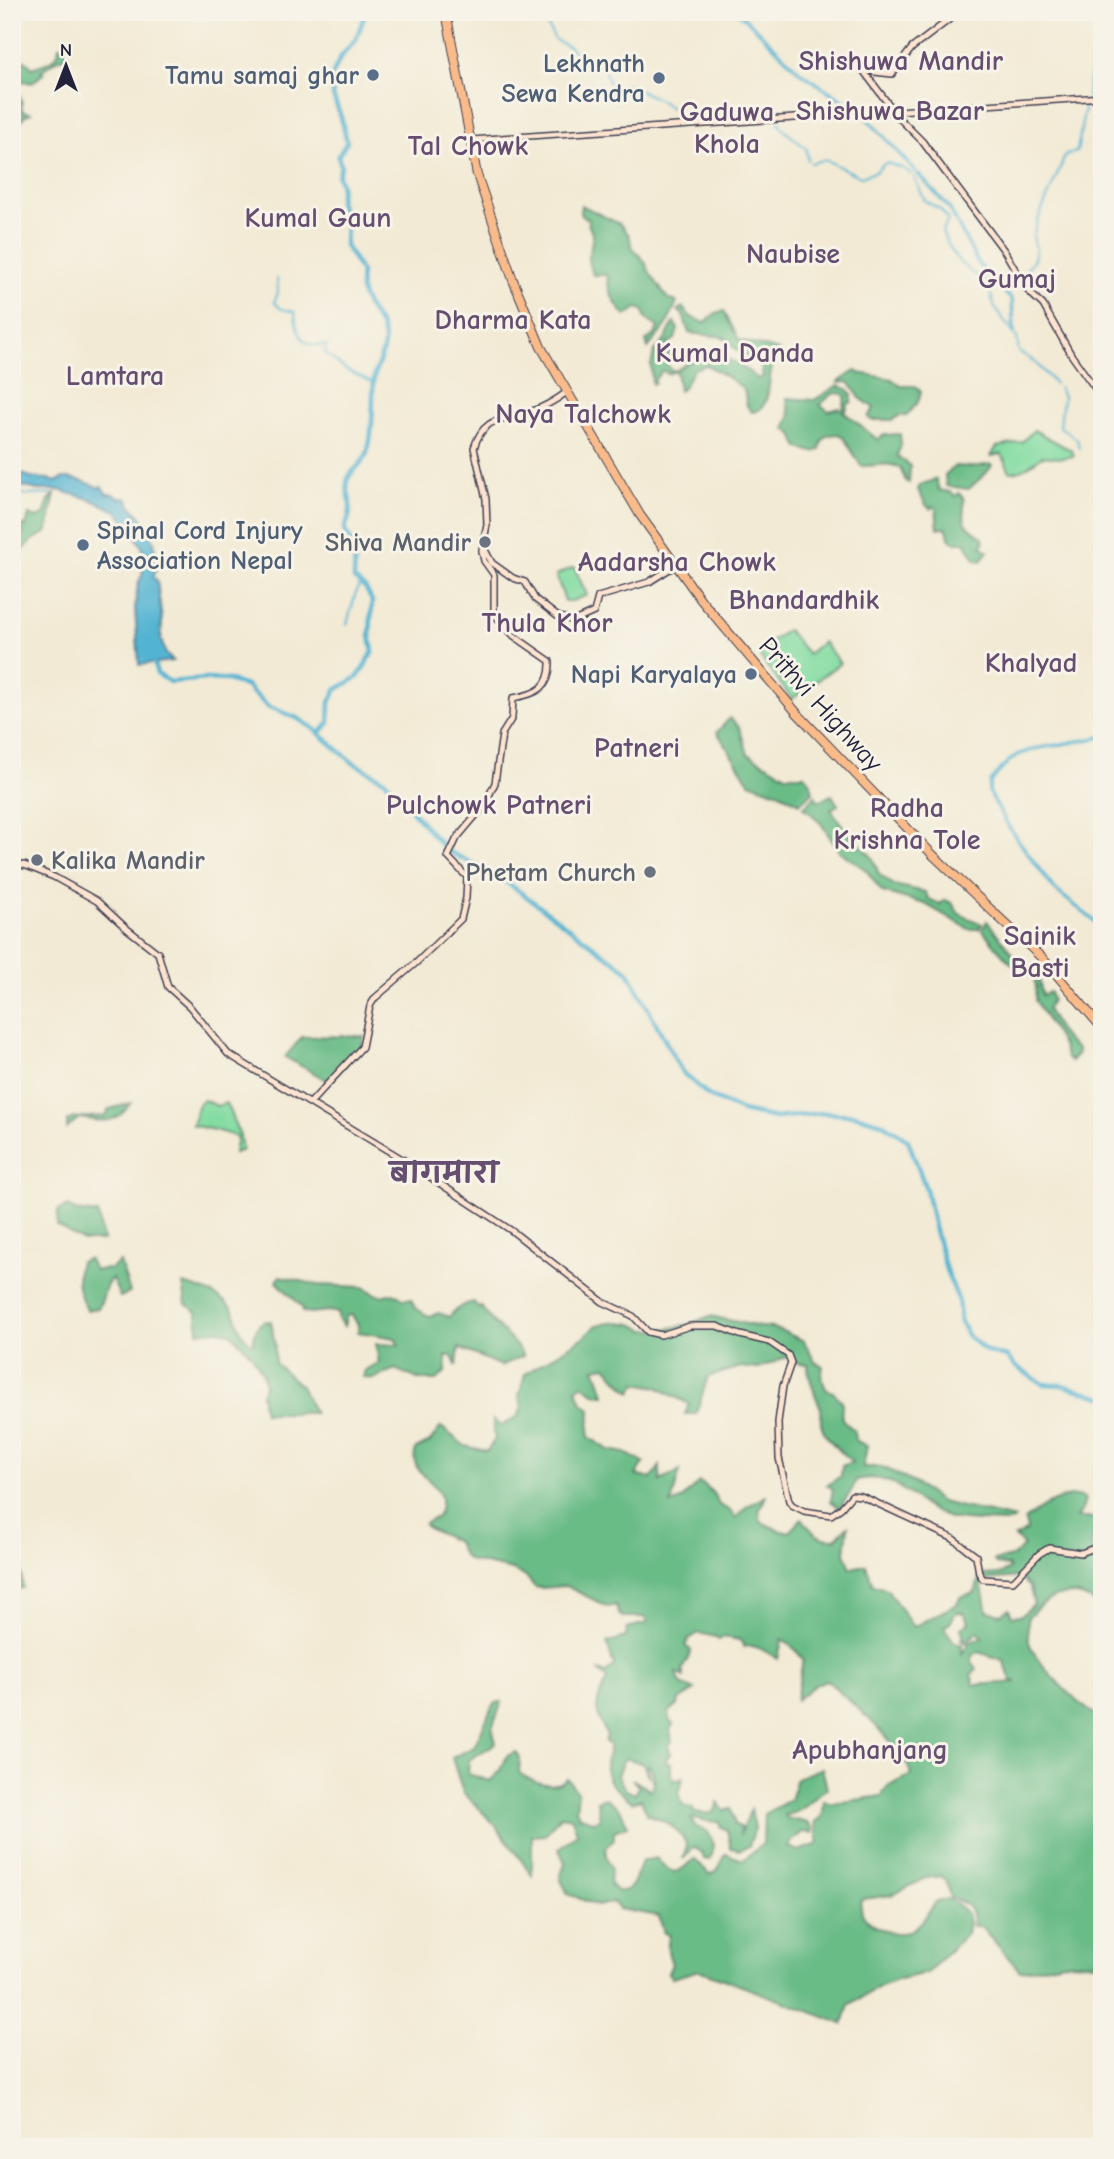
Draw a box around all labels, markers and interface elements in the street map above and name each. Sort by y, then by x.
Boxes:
north arrow [32,32,102,102]
text: N [60,39,72,61]
district label: Shishuwa Mandir [799,45,1004,77]
place label: Lekhnath Sewa Kendra [501,49,645,109]
place label: Tamu samaj ghar [165,61,360,91]
marker: Tamu samaj ghar [365,67,381,83]
marker: Lekhnath Sewa Kendra [651,70,667,86]
district label: Shishuwa Bazar [796,95,985,127]
district label: Gaduwa Khola [680,96,774,160]
district label: Tal Chowk [408,130,529,162]
district label: Kumal Gaun [244,202,392,234]
district label: Naubise [746,238,840,270]
district label: Gumaj [978,263,1056,295]
district label: Dharma Kata [435,304,591,336]
district label: Kumal Danda [655,337,815,369]
district label: Lamtara [66,360,164,392]
district label: Naya Talchowk [495,398,671,430]
place label: Spinal Cord Injury Association Nepal [97,516,303,576]
place label: Shiva Mandir [325,528,472,558]
marker: Shiva Mandir [477,534,493,550]
marker: Spinal Cord Injury Association Nepal [75,537,91,553]
district label: Aadarsha Chowk [578,546,776,578]
district label: Bhandardhik [729,584,880,616]
district label: Thula Khor [481,607,613,639]
street label: Prithvi Highway [752,631,889,778]
district label: Khalyad [985,647,1077,679]
place label: Napi Karyalaya [571,660,737,690]
marker: Napi Karyalaya [743,666,759,682]
district label: Patneri [594,732,680,764]
district label: Pulchowk Patneri [386,789,592,821]
district label: Radha Krishna Tole [833,792,981,856]
place label: Kalika Mandir [51,846,205,876]
marker: Kalika Mandir [29,852,45,868]
place label: Phetam Church [466,858,636,888]
marker: Phetam Church [642,864,658,880]
district label: Sainik Basti [1004,920,1076,984]
district label: बागमारा [387,1158,501,1190]
district label: Apubhanjang [792,1734,948,1766]

